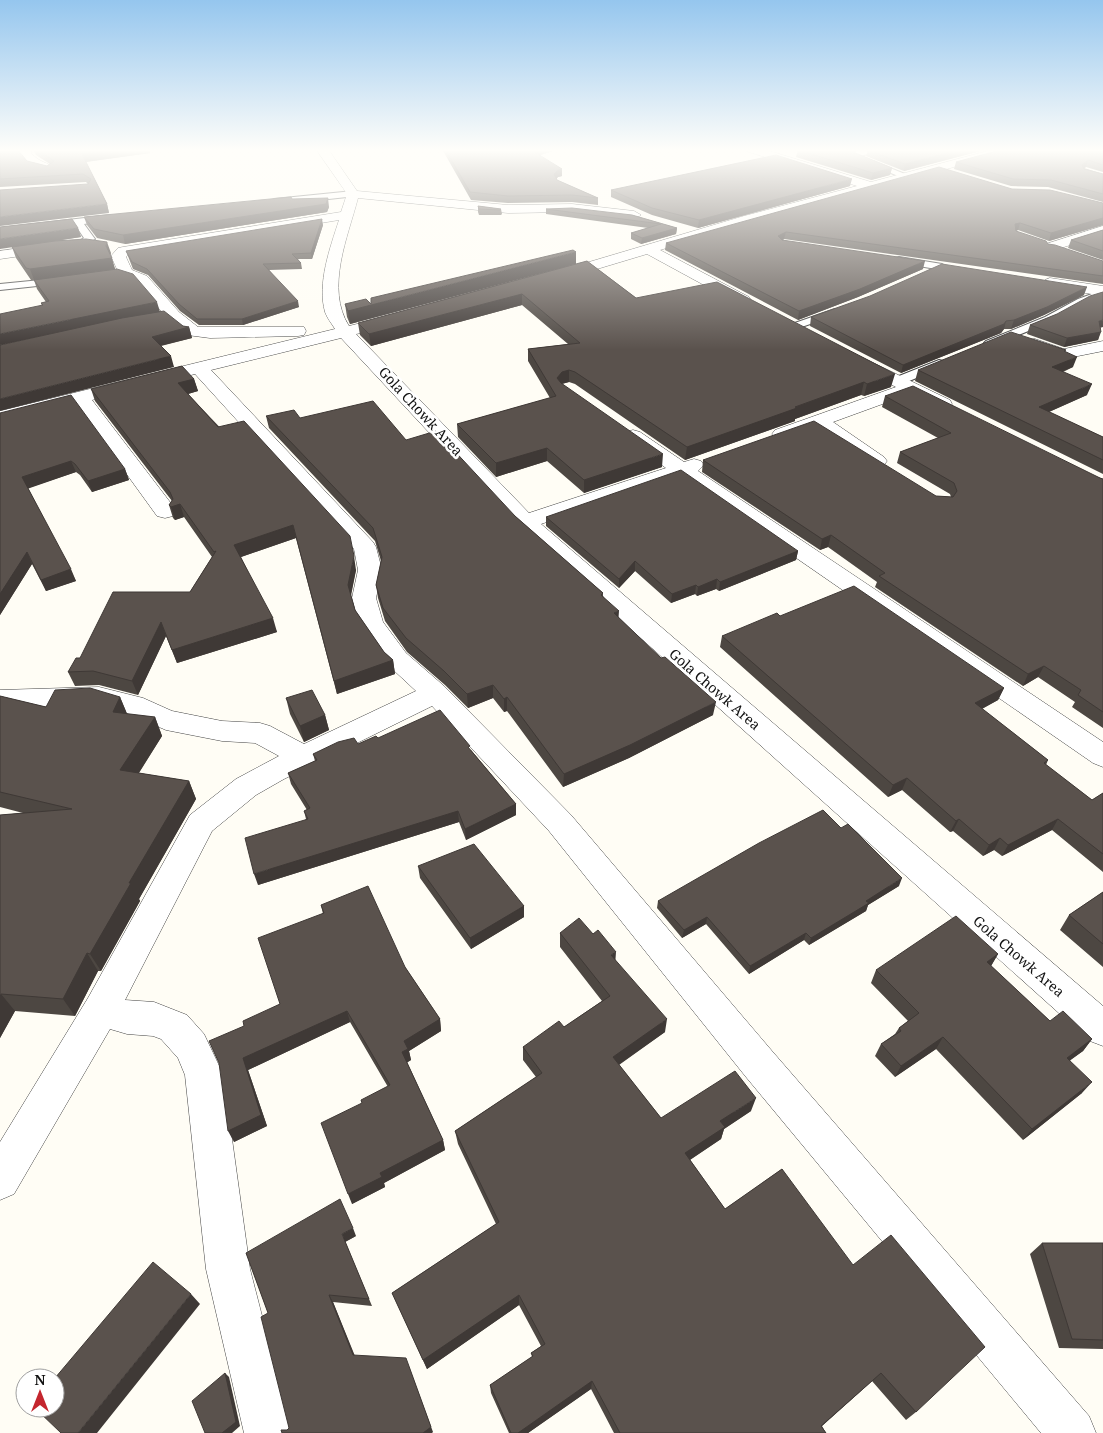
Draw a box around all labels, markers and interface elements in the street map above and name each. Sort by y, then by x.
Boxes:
street label: Gola Chowk Area [375,362,467,460]
street label: Gola Chowk Area [665,644,765,734]
street label: Gola Chowk Area [969,911,1069,1001]
north arrow [15,1368,65,1418]
text: N [34,1370,46,1389]

